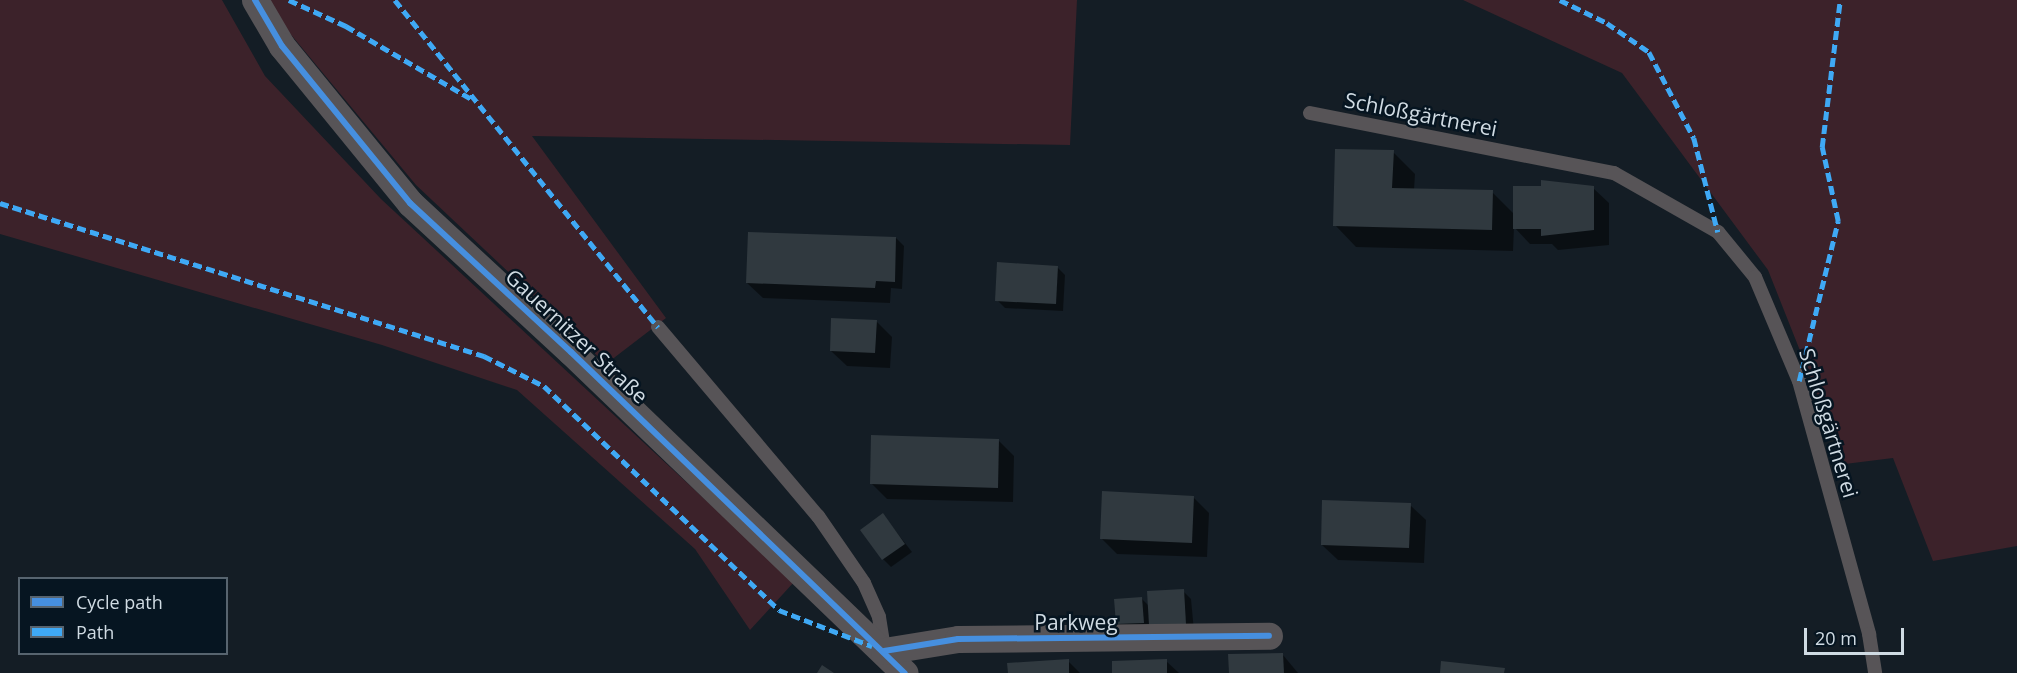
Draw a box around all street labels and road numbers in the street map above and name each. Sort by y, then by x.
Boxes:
street label: Schloßgärtnerei [1343,87,1499,141]
street label: Gauernitzer Straße [501,263,653,409]
street label: Schloßgärtnerei [1794,345,1864,501]
street label: Parkweg [1034,609,1118,635]

